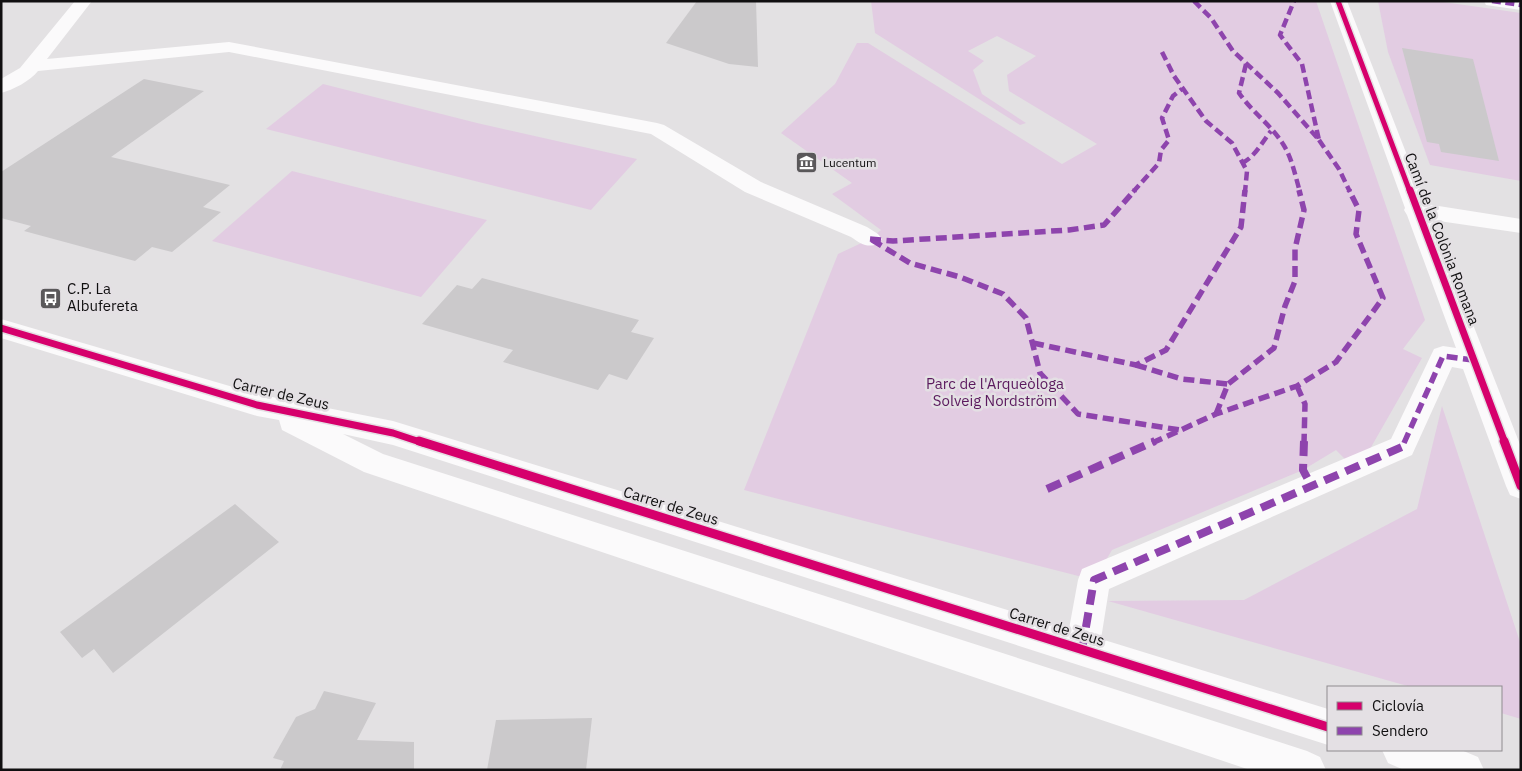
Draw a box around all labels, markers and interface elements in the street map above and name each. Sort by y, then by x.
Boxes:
street label: Camí de la Colònia Romana [1401,150,1484,328]
museum icon: Lucentum [795,151,819,175]
place label: Lucentum [823,155,877,170]
place label: C.P. La Albufereta [67,279,138,315]
bus stop icon: C.P. La Albufereta [39,286,63,310]
street label: Carrer de Zeus [231,373,331,414]
park label: Parc de l'Arqueòloga Solveig Nordström [926,374,1064,410]
street label: Carrer de Zeus [621,482,721,529]
street label: Carrer de Zeus [1007,603,1107,650]
legend [1327,686,1502,751]
text: Ciclovía [1372,696,1424,715]
text: Sendero [1372,721,1428,740]

